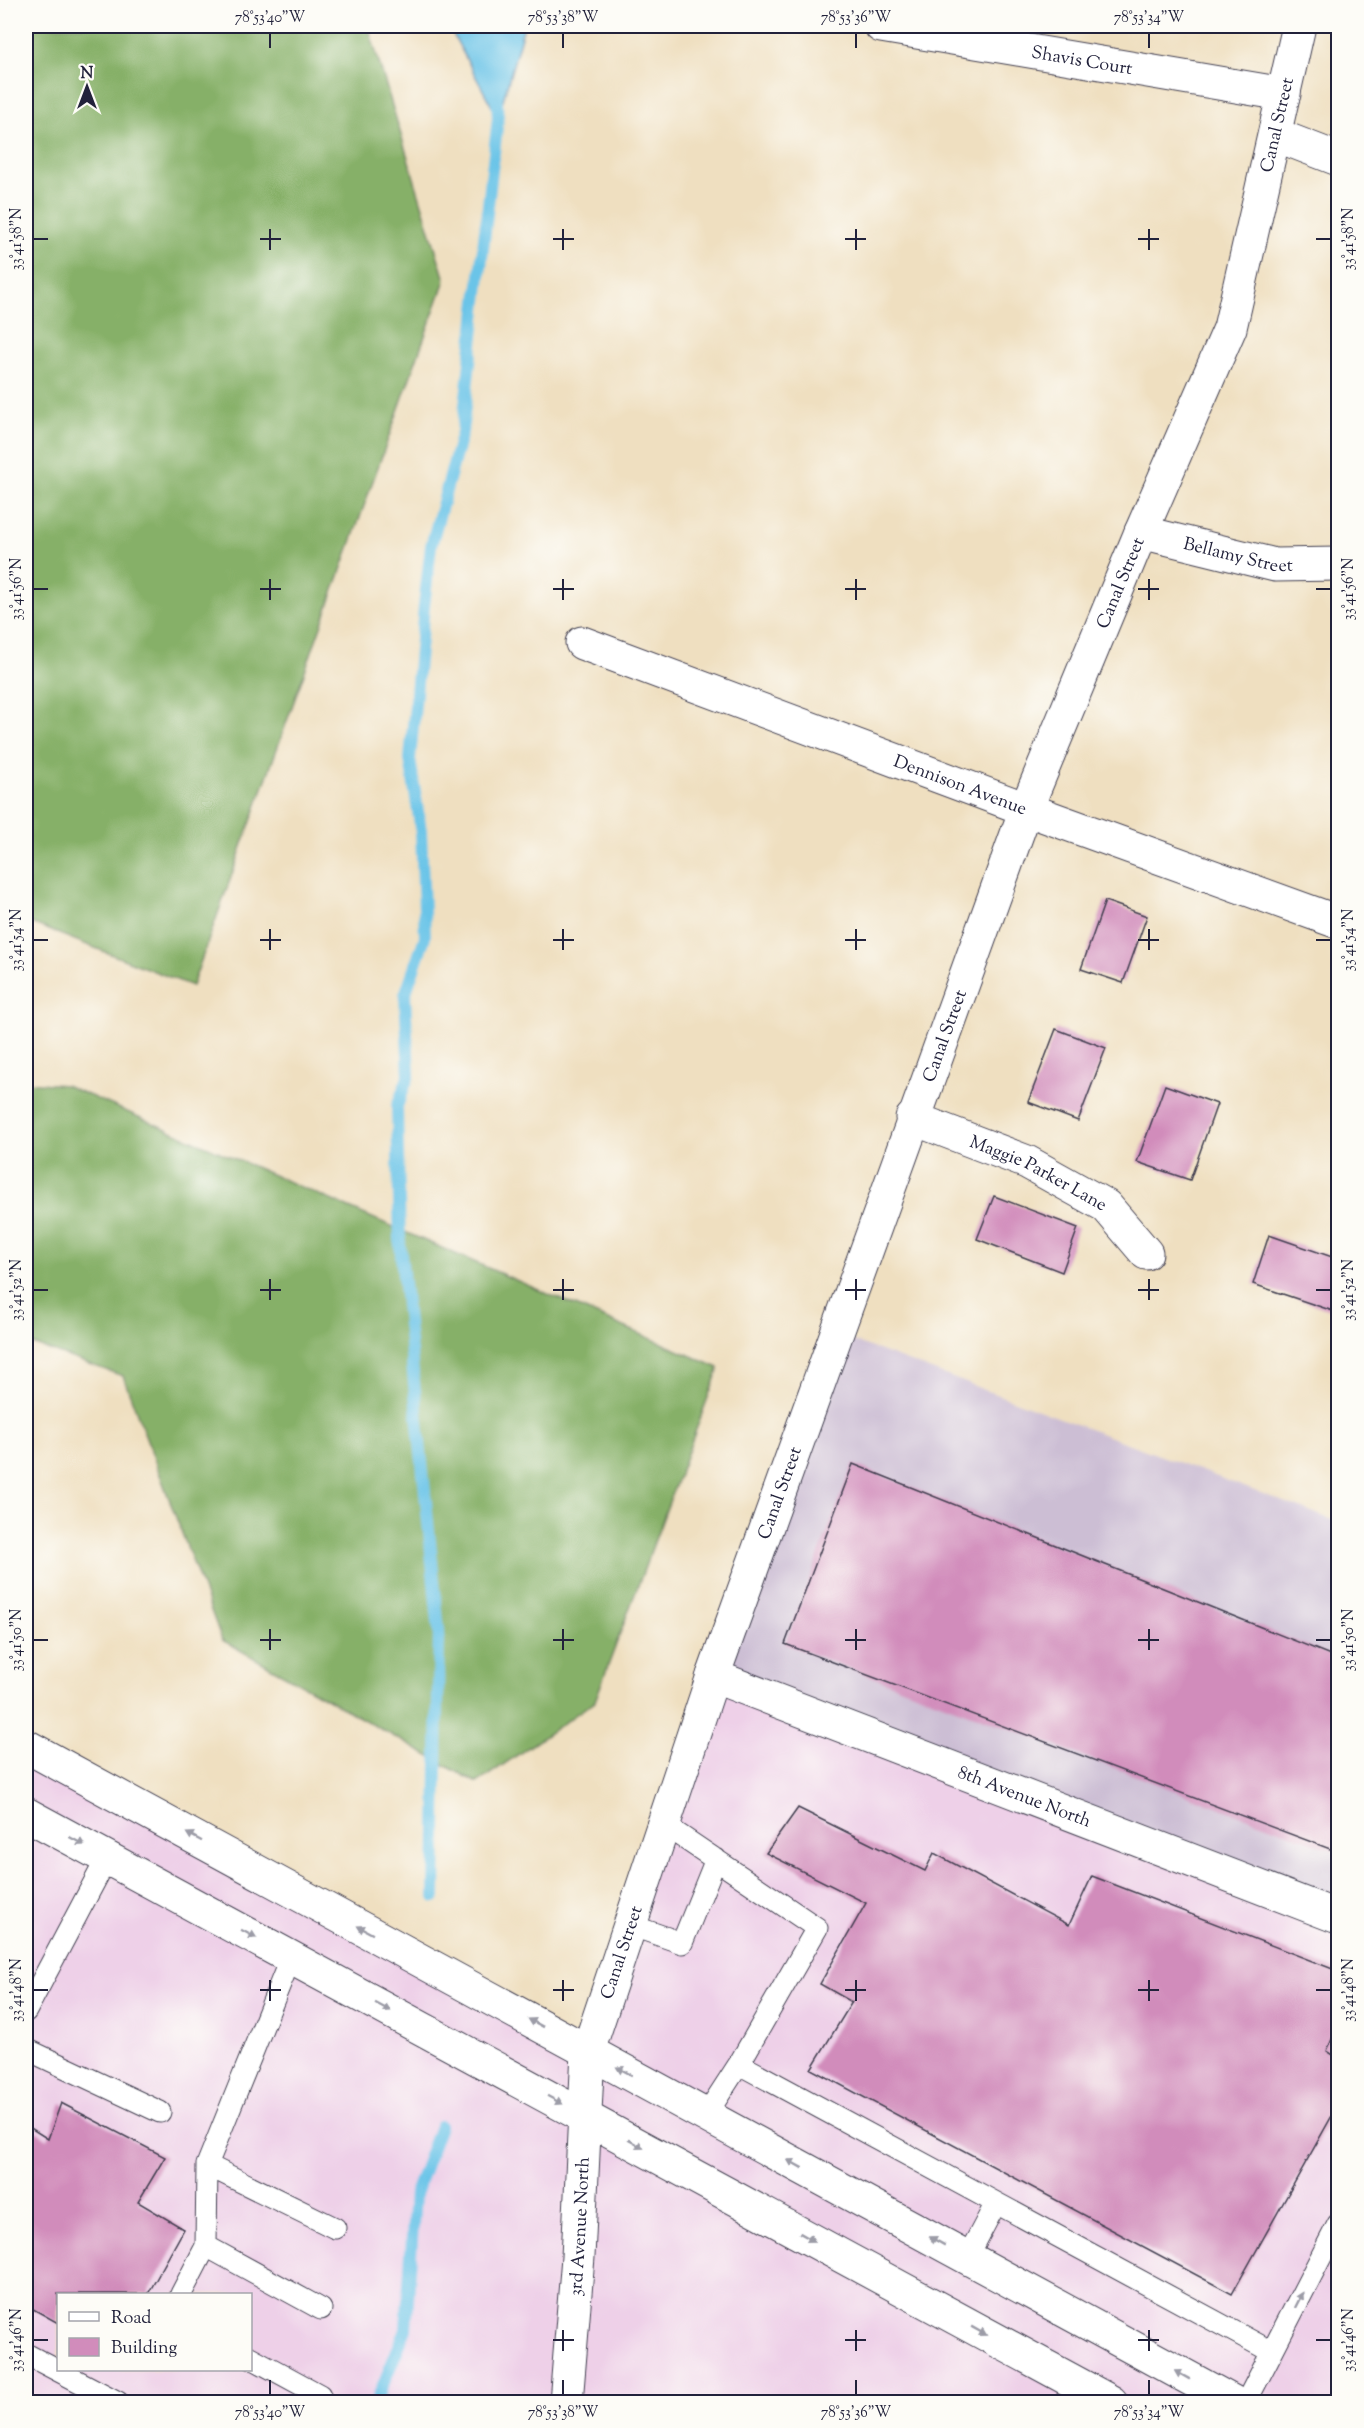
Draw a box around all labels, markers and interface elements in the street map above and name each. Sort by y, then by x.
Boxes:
text: 78°53'40"W [235,8,306,29]
text: 78°53'38"W [528,8,599,29]
text: 78°53'36"W [821,8,892,29]
text: 78°53'34"W [1114,8,1185,29]
street label: Shavis Court [1029,41,1134,83]
north arrow [57,57,117,117]
text: N [81,63,94,86]
street label: Canal Street [1255,75,1302,175]
text: 33°41'58"N [7,208,28,270]
text: 33°41'58"N [1339,208,1360,270]
street label: Bellamy Street [1180,532,1293,580]
street label: Canal Street [1091,534,1152,633]
text: 33°41'56"N [7,558,28,620]
text: 33°41'56"N [1339,558,1360,620]
street label: Dennison Avenue [889,750,1030,823]
text: 33°41'54"N [7,909,28,971]
text: 33°41'54"N [1339,909,1360,971]
street label: Canal Street [917,986,975,1086]
street label: Maggie Parker Lane [965,1130,1111,1219]
text: 33°41'52"N [7,1259,28,1321]
text: 33°41'52"N [1339,1259,1360,1321]
street label: Canal Street [752,1444,810,1544]
text: 33°41'50"N [7,1609,28,1671]
text: 33°41'50"N [1339,1609,1360,1671]
street label: 8th Avenue North [953,1761,1095,1836]
one-way arrow [185,1832,202,1842]
one-way arrow [68,1836,86,1846]
street label: Canal Street [595,1903,650,2003]
one-way arrow [356,1925,373,1935]
one-way arrow [240,1929,257,1939]
text: 33°41'48"N [7,1958,28,2022]
text: 33°41'48"N [1339,1958,1360,2022]
one-way arrow [375,2002,392,2012]
one-way arrow [528,2018,545,2028]
one-way arrow [615,2066,632,2076]
one-way arrow [546,2095,563,2105]
one-way arrow [628,2139,645,2149]
street label: 3rd Avenue North [564,2156,598,2297]
one-way arrow [786,2159,803,2169]
one-way arrow [799,2232,816,2242]
one-way arrow [928,2236,945,2246]
one-way arrow [1294,2292,1304,2309]
legend [57,2293,252,2371]
text: Road [111,2306,151,2332]
text: 33°41'46"N [7,2308,28,2372]
text: 33°41'46"N [1339,2308,1360,2372]
one-way arrow [970,2326,987,2336]
text: Building [111,2336,177,2362]
one-way arrow [1173,2370,1190,2380]
text: 78°53'40"W [235,2403,306,2424]
text: 78°53'38"W [528,2403,599,2424]
text: 78°53'36"W [821,2403,892,2424]
text: 78°53'34"W [1114,2403,1185,2424]

